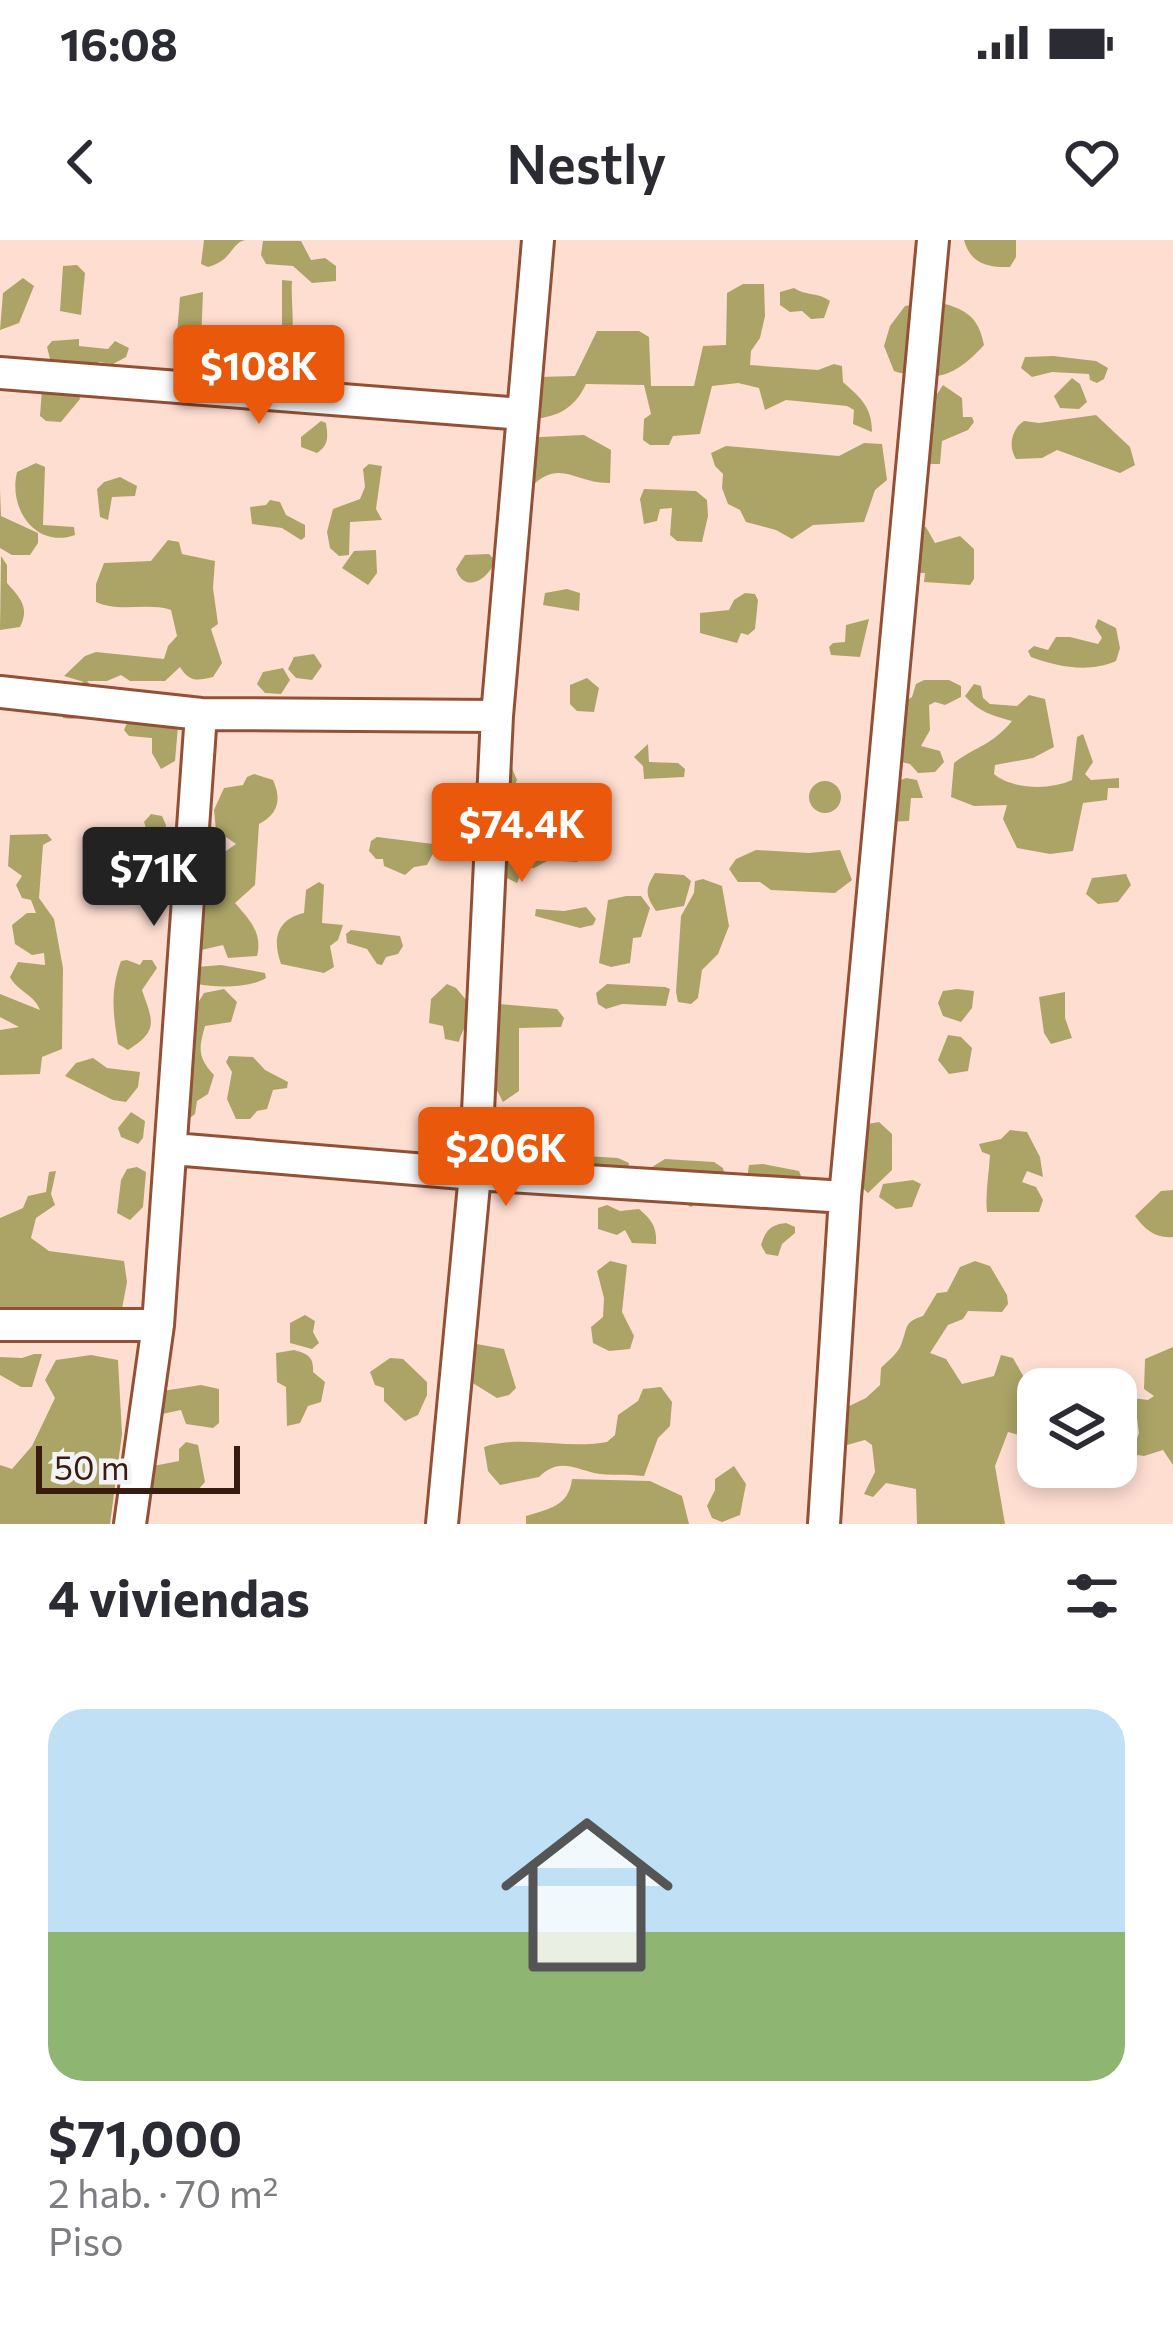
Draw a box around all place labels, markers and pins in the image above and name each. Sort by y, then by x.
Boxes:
pin: $108K [175,325,343,427]
pin: $74.4K [424,783,620,885]
pin: $71K [83,827,225,929]
pin: $206K [422,1107,590,1209]

